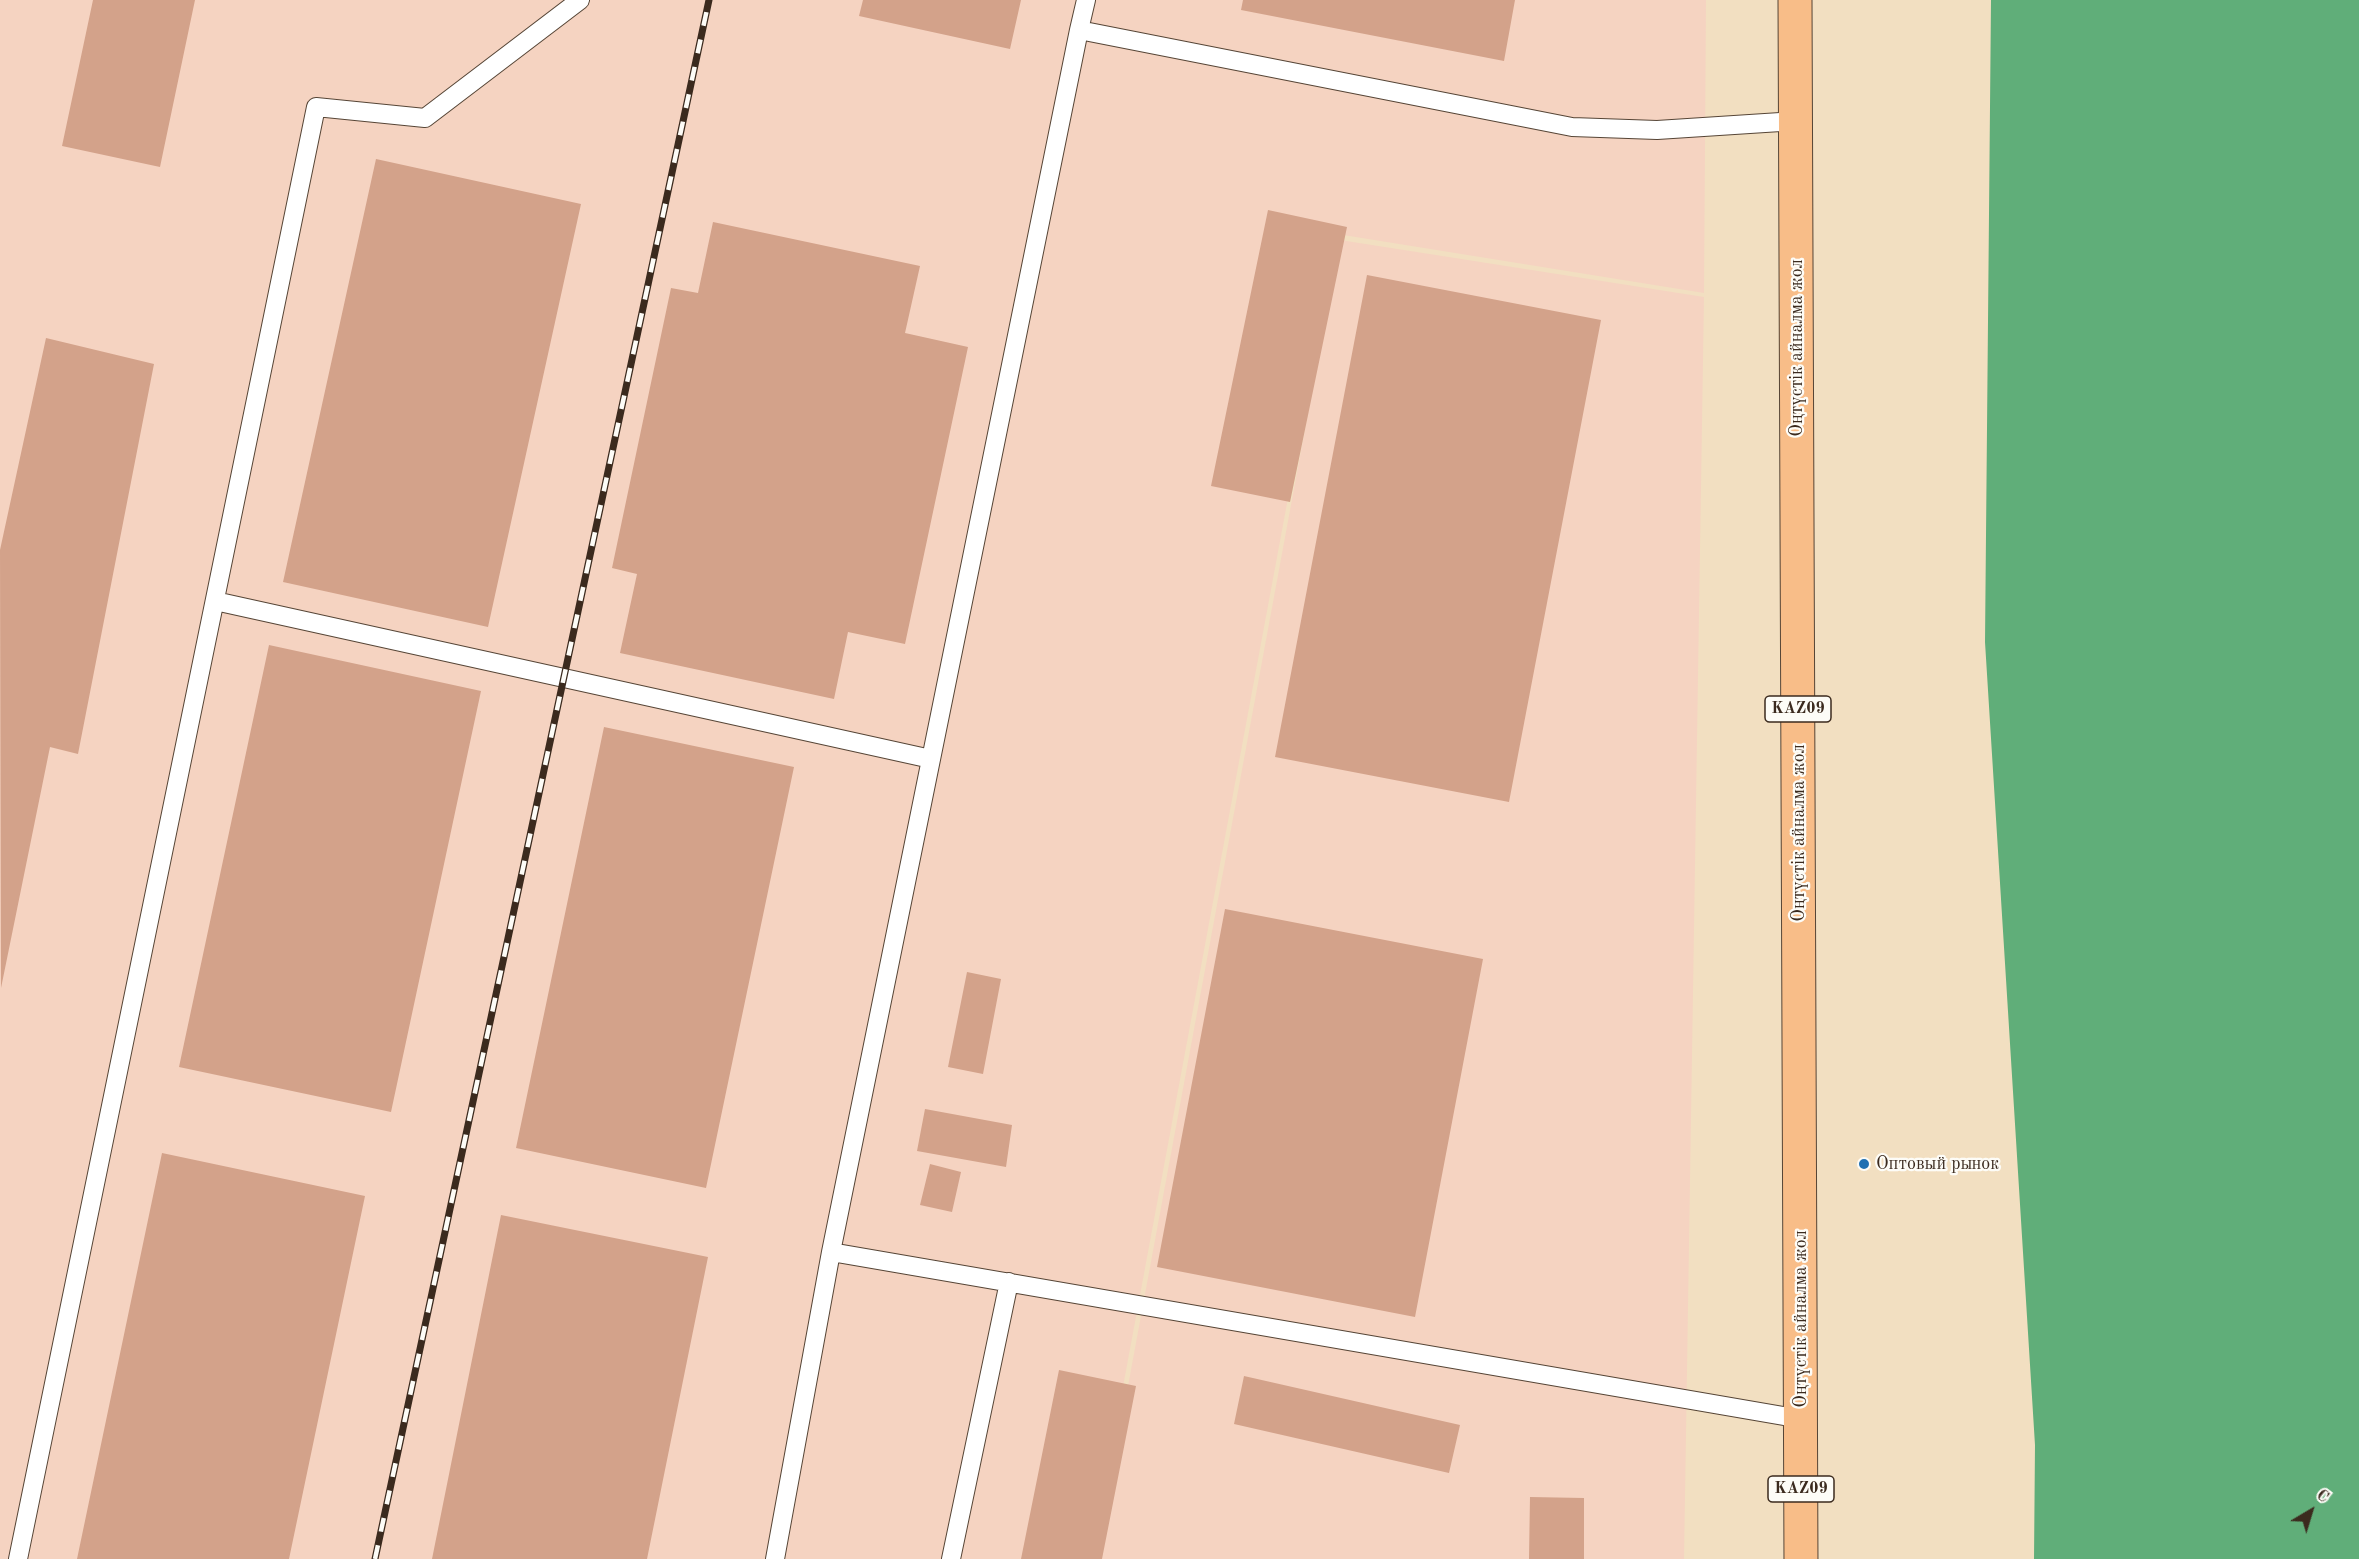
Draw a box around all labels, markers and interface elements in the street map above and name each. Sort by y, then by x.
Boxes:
street label: Оңтүстік айналма жол [1786,259,1808,437]
road number: KAZ09 [1765,696,1831,722]
street label: Оңтүстік айналма жол [1788,744,1810,922]
place label: Оптовый рынок [1876,1153,1999,1175]
marker: Оптовый рынок [1857,1157,1871,1171]
street label: Оңтүстік айналма жол [1790,1230,1812,1408]
road number: KAZ09 [1768,1476,1834,1502]
north arrow [2281,1481,2341,1541]
text: С [2313,1487,2331,1506]

